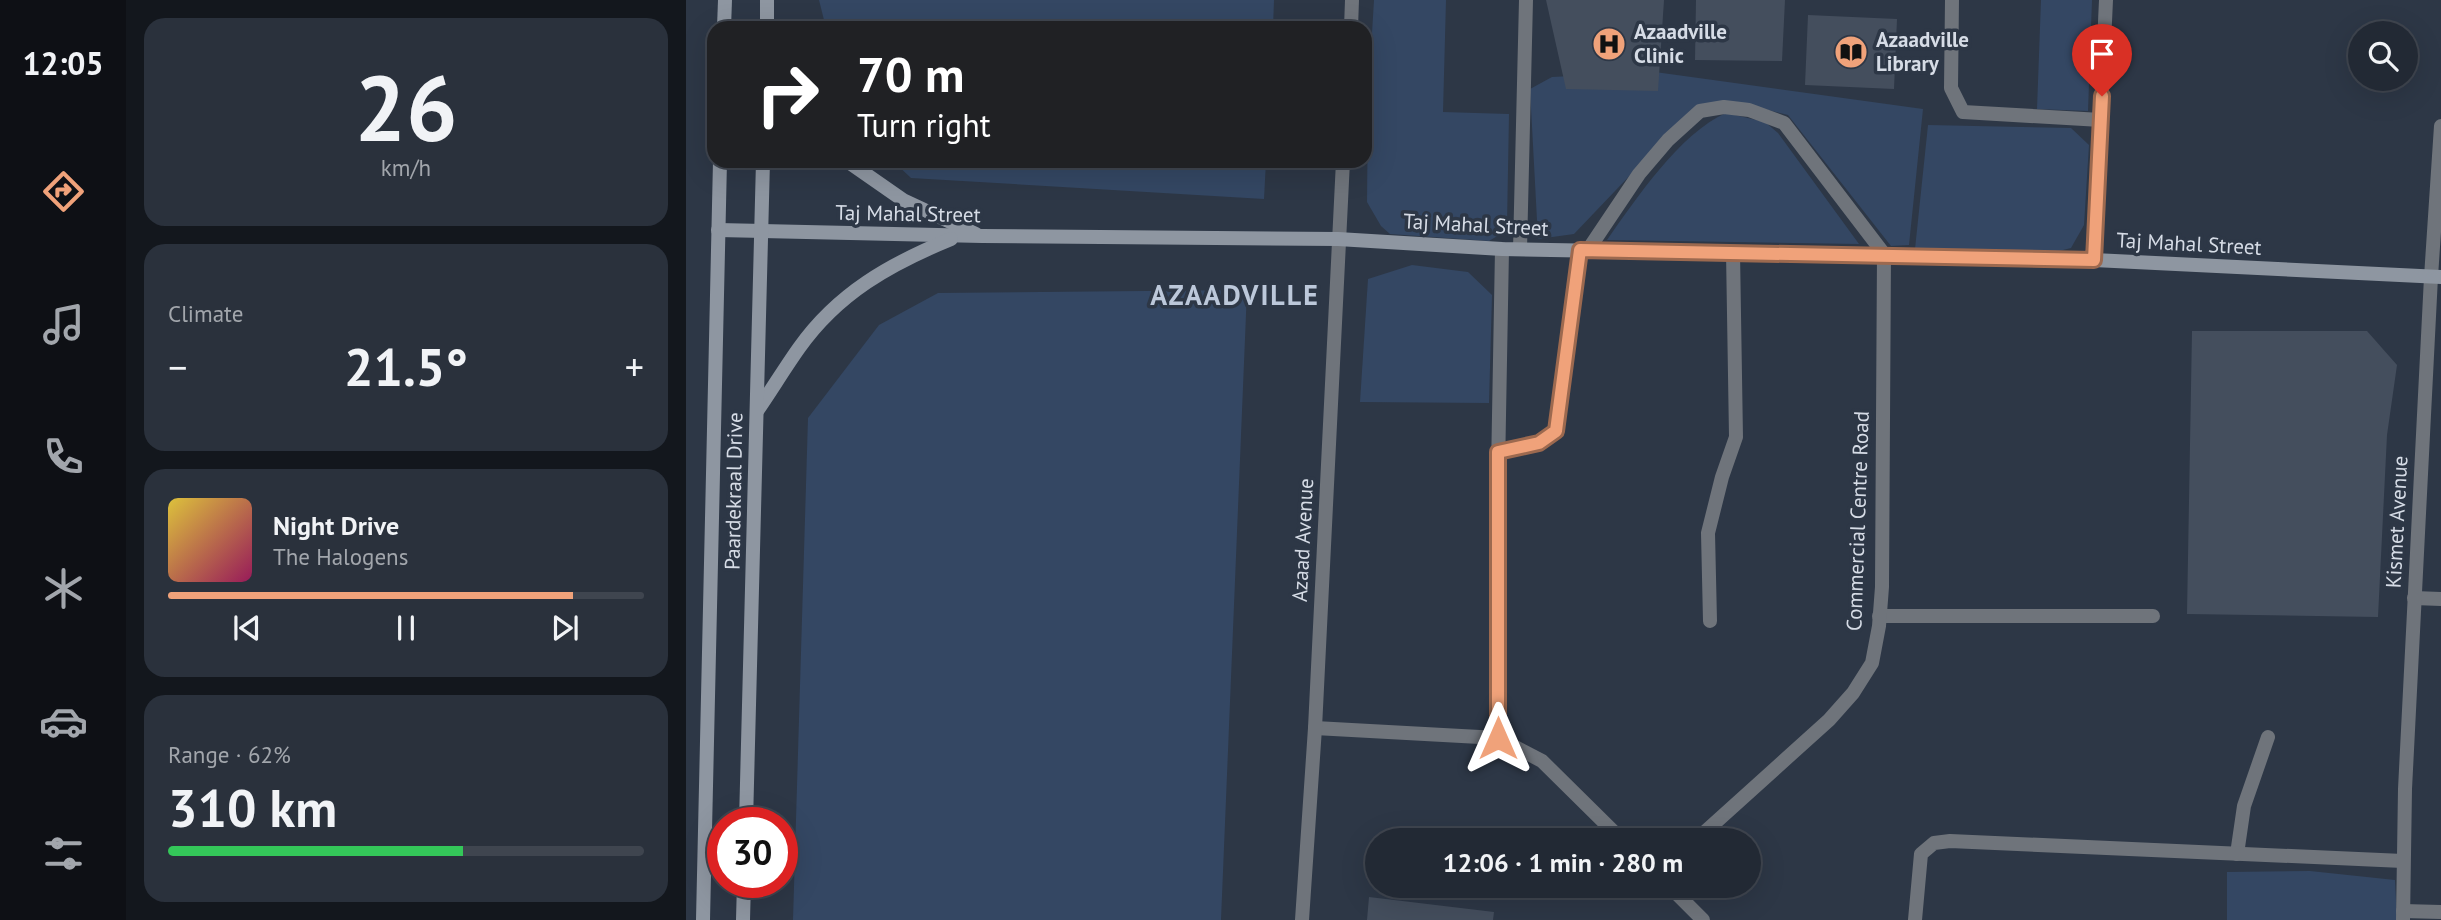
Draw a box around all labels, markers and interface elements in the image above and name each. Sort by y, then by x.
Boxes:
place label: Azaadville Clinic [1634,18,1727,69]
map controls [2348,21,2418,91]
button: search [2348,21,2418,91]
pin [2072,24,2132,96]
hospital icon: Azaadville Clinic [1590,25,1628,63]
place label: Azaadville Library [1876,26,1969,77]
library icon: Azaadville Library [1832,33,1870,71]
icon: arrive [2083,35,2121,73]
text: 12:05 [22,42,104,84]
text: 70 m [857,42,964,106]
text: 26 [354,48,458,166]
icon: right [742,49,833,140]
text: Turn right [857,104,991,146]
text: km/h [381,153,431,182]
icon: directions [39,167,88,216]
street label: Taj Mahal Street [835,199,981,228]
street label: Taj Mahal Street [1403,207,1549,242]
street label: Taj Mahal Street [2116,226,2262,261]
district label: AZAADVILLE [1150,276,1320,313]
text: Climate [168,299,243,328]
icon: music [39,300,88,349]
text: 21.5° [344,333,468,400]
text: − [168,342,187,391]
text: + [625,342,644,391]
street label: Commercial Centre Road [1840,411,1875,631]
street label: Paardekraal Drive [719,412,748,570]
icon: phone [39,432,88,481]
street label: Kismet Avenue [2380,455,2413,589]
street label: Azaad Avenue [1286,477,1319,603]
text: Night Drive [273,509,399,542]
text: The Halogens [273,542,408,571]
icon: climate [39,564,88,613]
icon: previous [228,609,266,647]
icon: pause [387,609,425,647]
icon: next [546,609,584,647]
icon: car [39,697,88,746]
position arrow [1461,701,1535,775]
text: Range · 62% [168,740,291,769]
text: 310 km [168,774,337,841]
speed limit sign: 30 [707,807,798,898]
icon: filters [39,829,88,878]
text: 12:06 · 1 min · 280 m [1443,846,1683,879]

